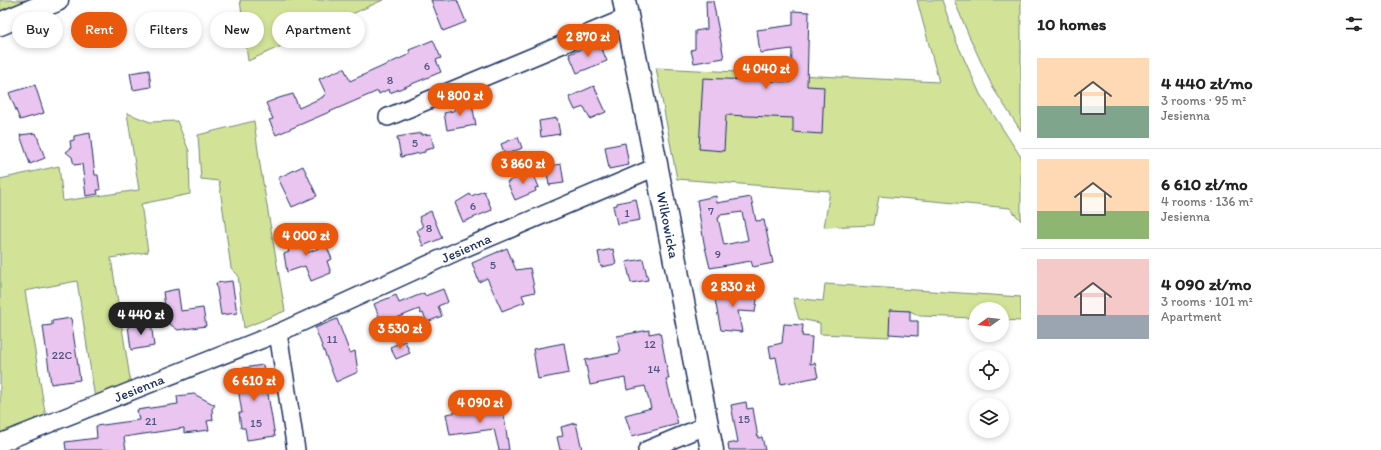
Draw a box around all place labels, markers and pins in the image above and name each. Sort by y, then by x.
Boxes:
pin: 2 870 zł [547,24,629,58]
pin: 4 040 zł [725,56,807,90]
pin: 4 800 zł [419,83,501,117]
pin: 3 860 zł [482,151,564,185]
pin: 4 000 zł [265,223,347,257]
pin: 2 830 zł [692,274,774,308]
pin: 4 440 zł [100,302,182,336]
pin: 3 530 zł [359,316,441,350]
pin: 6 610 zł [213,368,295,402]
pin: 4 090 zł [439,390,521,424]

